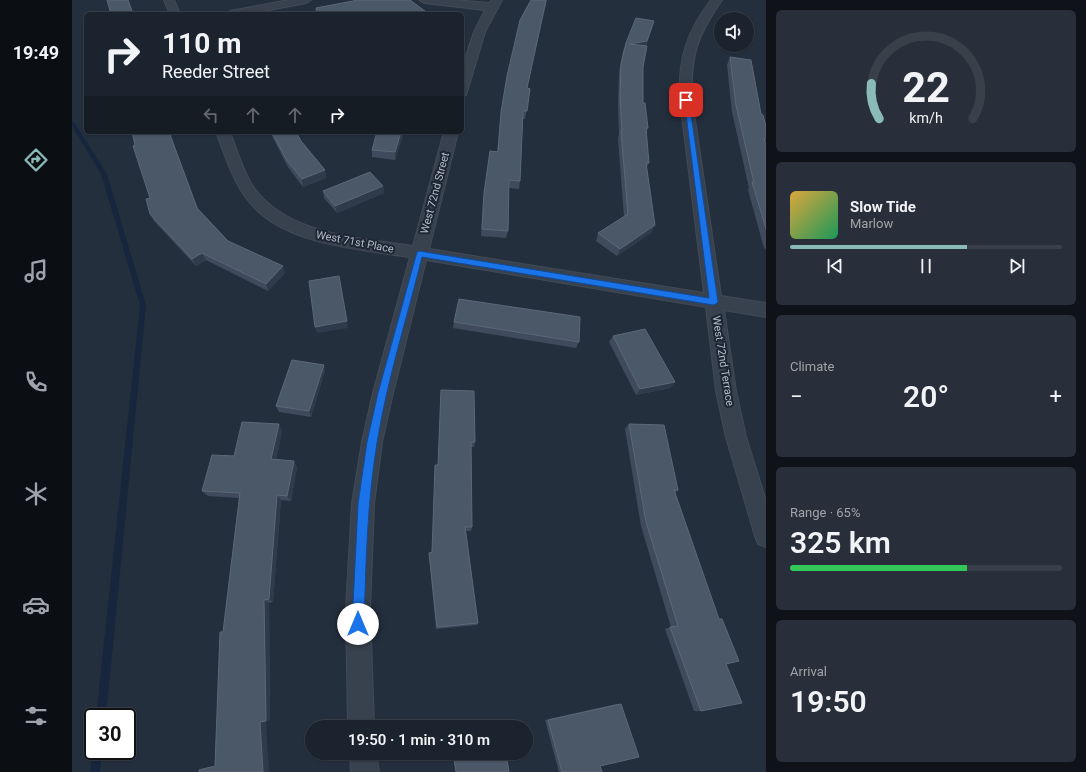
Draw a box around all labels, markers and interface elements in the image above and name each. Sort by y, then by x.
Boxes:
map controls [714,12,754,52]
button: sound [714,12,754,52]
text: 110 m [162,27,241,60]
icon: right [96,28,148,80]
text: 19:49 [13,42,59,63]
text: Reeder Street [162,61,270,82]
text: 22 [902,63,950,112]
pin [669,83,703,117]
icon: arrive [675,89,697,111]
icon: left [200,104,222,126]
icon: ahead [242,104,264,126]
icon: ahead [284,104,306,126]
icon: right [326,104,348,126]
text: km/h [909,110,943,126]
icon: directions [22,146,50,174]
street label: West 72nd Street [418,150,452,235]
text: Slow Tide [850,198,916,216]
text: Marlow [850,216,893,231]
street label: West 71st Place [315,228,395,256]
icon: previous [824,255,846,277]
icon: pause [915,255,937,277]
icon: next [1006,255,1028,277]
icon: music [22,257,50,285]
street label: West 72nd Terrace [709,315,737,407]
text: Climate [790,359,834,374]
icon: phone [22,368,50,396]
text: 20° [903,379,949,414]
text: − [790,384,803,409]
text: + [1050,384,1062,409]
icon: climate [22,480,50,508]
text: Range · 65% [790,505,860,520]
text: 325 km [790,525,891,560]
icon: car [22,591,50,619]
position arrow [337,603,379,645]
text: Arrival [790,664,827,679]
text: 19:50 [790,684,867,719]
icon: filters [22,702,50,730]
speed limit sign: 30 [84,708,136,760]
text: 19:50 · 1 min · 310 m [348,731,490,749]

